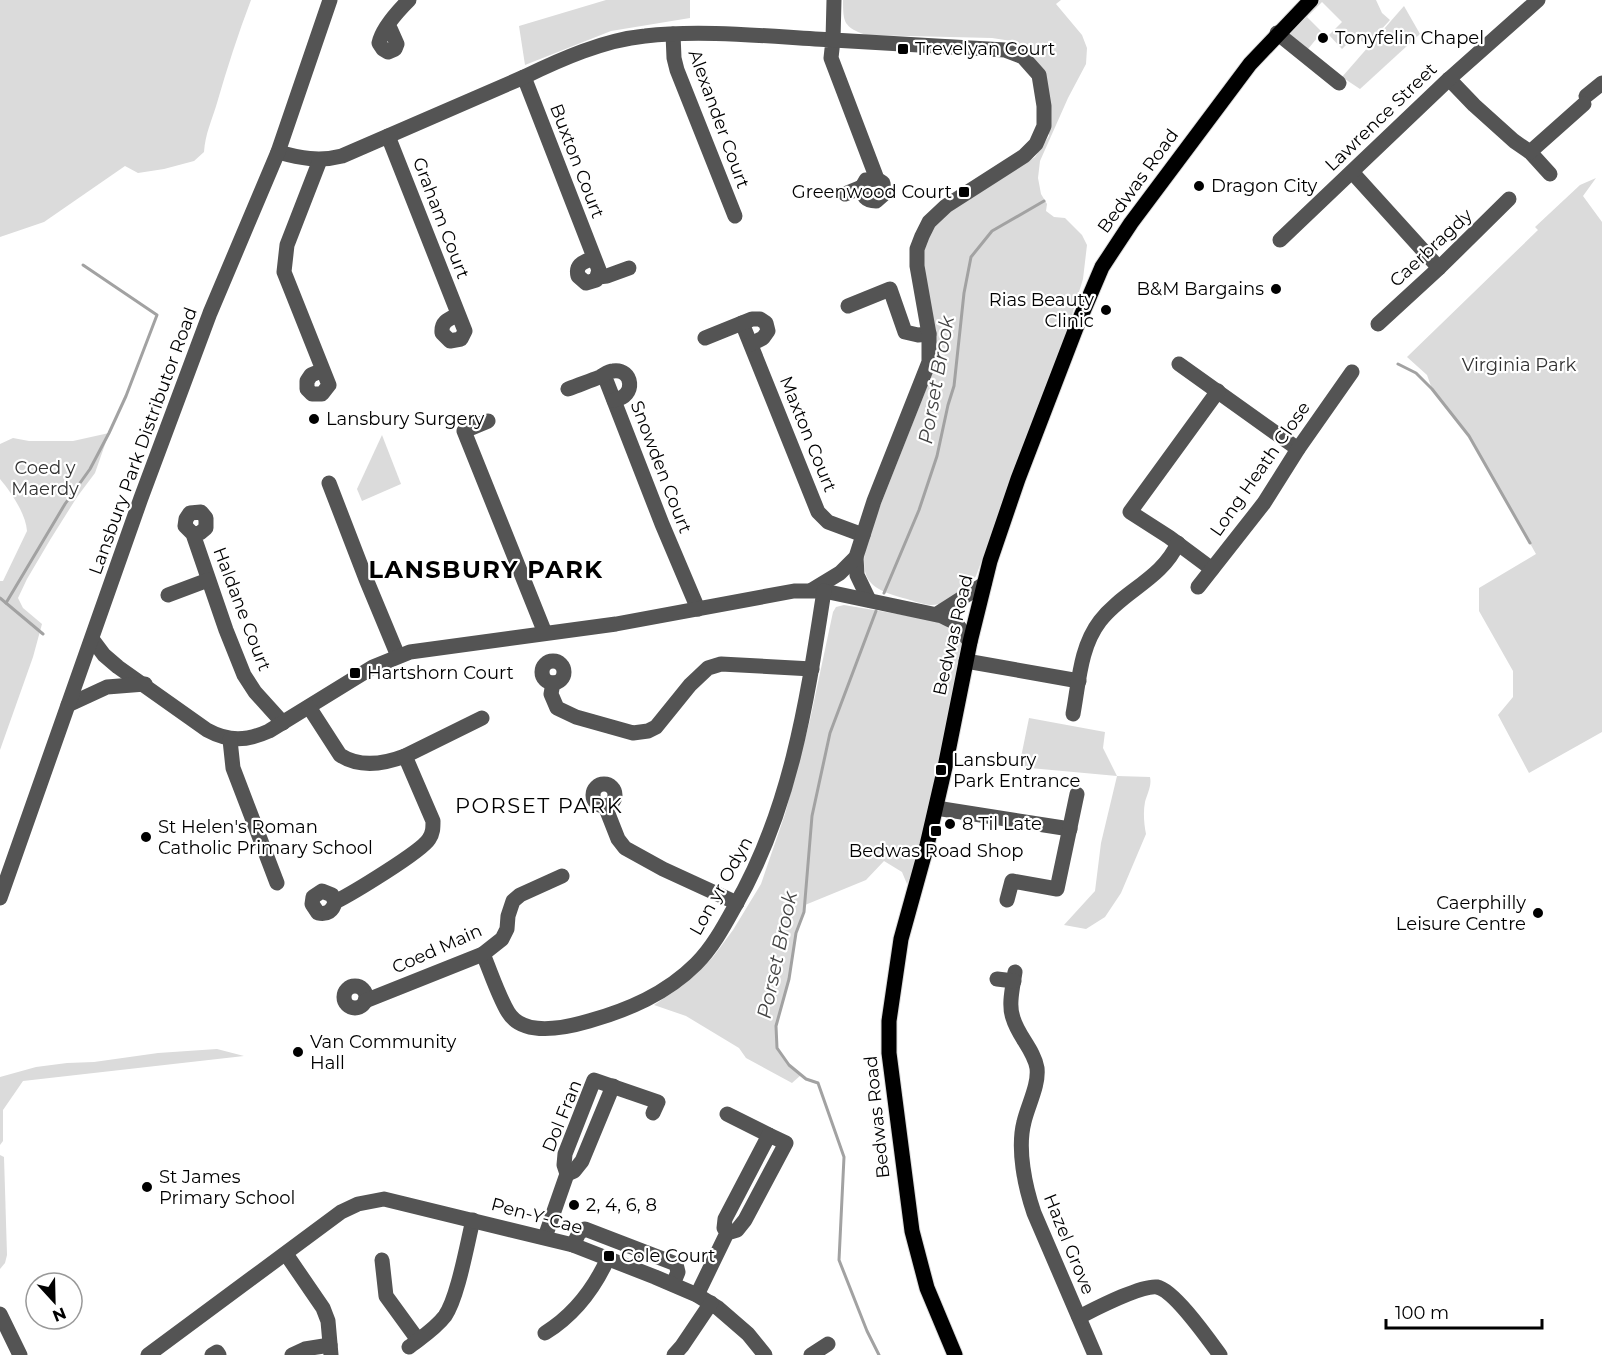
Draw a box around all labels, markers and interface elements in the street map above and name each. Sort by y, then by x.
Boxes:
place label: Tonyfelin Chapel [1335,27,1484,49]
marker: Tonyfelin Chapel [1316,31,1330,45]
place label: Trevelyan Court [915,38,1055,60]
marker: Trevelyan Court [896,42,910,56]
street label: Alexander Court [684,47,754,191]
street label: Lawrence Street [1321,58,1441,176]
street label: Buxton Court [545,101,609,221]
street label: Bedwas Road [1093,125,1183,237]
street label: Graham Court [408,154,474,282]
place label: Dragon City [1211,175,1318,197]
marker: Dragon City [1192,179,1206,193]
place label: Greenwood Court [792,181,952,203]
marker: Greenwood Court [957,185,971,199]
street label: Caerbragdy [1385,204,1477,292]
place label: B&M Bargains [1137,278,1264,300]
marker: B&M Bargains [1269,282,1283,296]
place label: Rias Beauty Clinic [989,289,1094,332]
marker: Rias Beauty Clinic [1099,303,1113,317]
street label: Lansbury Park Distributor Road [84,304,202,578]
water label: Porset Brook [913,313,959,446]
park label: Virginia Park [1462,354,1577,376]
street label: Maxton Court [775,373,841,495]
street label: Long Heath Close [1205,397,1315,541]
street label: Snowden Court [626,398,696,536]
place label: Lansbury Surgery [326,408,485,430]
marker: Lansbury Surgery [307,412,321,426]
park label: Coed y Maerdy [11,457,79,500]
street label: Haldane Court [208,544,276,674]
district label: LANSBURY PARK [368,555,604,584]
street label: Bedwas Road [928,572,978,698]
place label: Hartshorn Court [367,662,514,684]
marker: Hartshorn Court [348,666,362,680]
place label: Lansbury Park Entrance [953,749,1081,792]
marker: Lansbury Park Entrance [934,763,948,777]
district label: PORSET PARK [455,793,623,818]
place label: 8 Til Late [962,813,1042,835]
place label: St Helen's Roman Catholic Primary School [158,816,373,859]
marker: 8 Til Late [943,817,957,831]
marker: Bedwas Road Shop [929,824,943,838]
marker: St Helen's Roman Catholic Primary School [139,830,153,844]
street label: Lon yr Odyn [685,833,757,939]
place label: Bedwas Road Shop [849,840,1023,862]
water label: Porset Brook [752,888,802,1021]
place label: Caerphilly Leisure Centre [1396,892,1526,935]
marker: Caerphilly Leisure Centre [1531,906,1545,920]
street label: Coed Main [389,919,485,979]
place label: Van Community Hall [310,1031,457,1074]
marker: Van Community Hall [291,1045,305,1059]
street label: Bedwas Road [860,1055,894,1179]
street label: Dol Fran [538,1077,586,1155]
place label: St James Primary School [159,1166,295,1209]
marker: St James Primary School [140,1180,154,1194]
street label: Hazel Grove [1039,1190,1099,1298]
street label: Pen-Y-Cae [489,1193,585,1239]
place label: 2, 4, 6, 8 [586,1194,657,1216]
marker: 2, 4, 6, 8 [567,1198,581,1212]
place label: Cole Court [621,1245,716,1267]
marker: Cole Court [602,1249,616,1263]
north arrow [24,1271,84,1331]
scale bar [1386,1292,1542,1330]
text: 100 m [1395,1302,1449,1324]
text: N [50,1303,69,1326]

